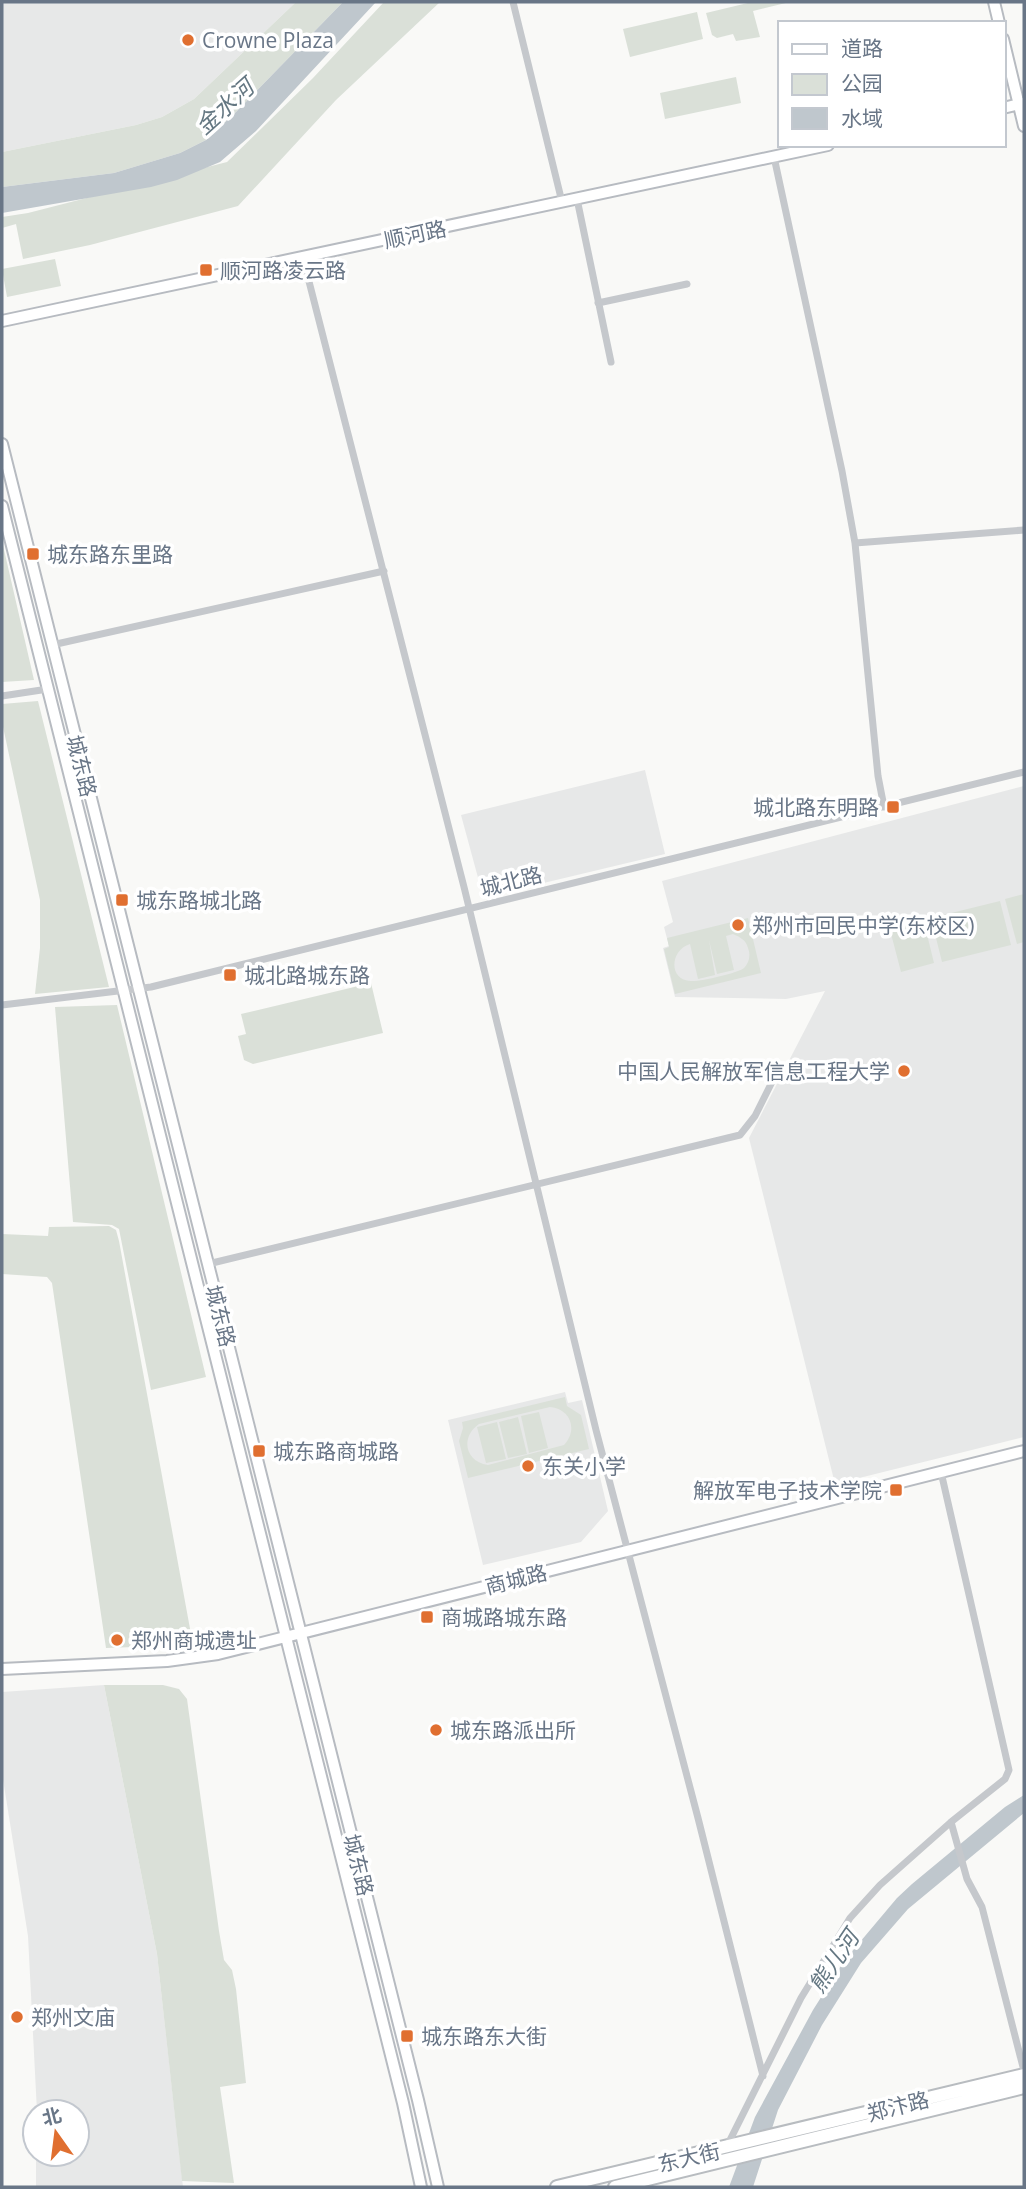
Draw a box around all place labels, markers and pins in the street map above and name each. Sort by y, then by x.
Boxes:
place label: Crowne Plaza [202,26,334,54]
marker: Crowne Plaza [180,32,196,48]
place label: 顺河路凌云路 [220,256,346,284]
marker: 顺河路凌云路 [198,262,214,278]
place label: 城东路东里路 [47,540,173,568]
marker: 城东路东里路 [25,546,41,562]
place label: 城北路东明路 [753,793,879,821]
marker: 城北路东明路 [885,799,901,815]
place label: 城东路城北路 [136,886,262,914]
marker: 城东路城北路 [114,892,130,908]
place label: 郑州市回民中学(东校区) [752,911,974,939]
marker: 郑州市回民中学(东校区) [730,917,746,933]
place label: 城北路城东路 [244,961,370,989]
marker: 城北路城东路 [222,967,238,983]
place label: 中国人民解放军信息工程大学 [617,1057,890,1085]
marker: 中国人民解放军信息工程大学 [896,1063,912,1079]
place label: 城东路商城路 [273,1437,399,1465]
marker: 城东路商城路 [251,1443,267,1459]
place label: 东关小学 [542,1452,626,1480]
marker: 东关小学 [520,1458,536,1474]
place label: 解放军电子技术学院 [693,1476,882,1504]
marker: 解放军电子技术学院 [888,1482,904,1498]
place label: 商城路城东路 [441,1603,567,1631]
marker: 商城路城东路 [419,1609,435,1625]
place label: 郑州商城遗址 [131,1626,257,1654]
marker: 郑州商城遗址 [109,1632,125,1648]
place label: 城东路派出所 [450,1716,576,1744]
marker: 城东路派出所 [428,1722,444,1738]
place label: 郑州文庙 [31,2003,115,2031]
marker: 郑州文庙 [9,2009,25,2025]
place label: 城东路东大街 [421,2022,547,2050]
marker: 城东路东大街 [399,2028,415,2044]

